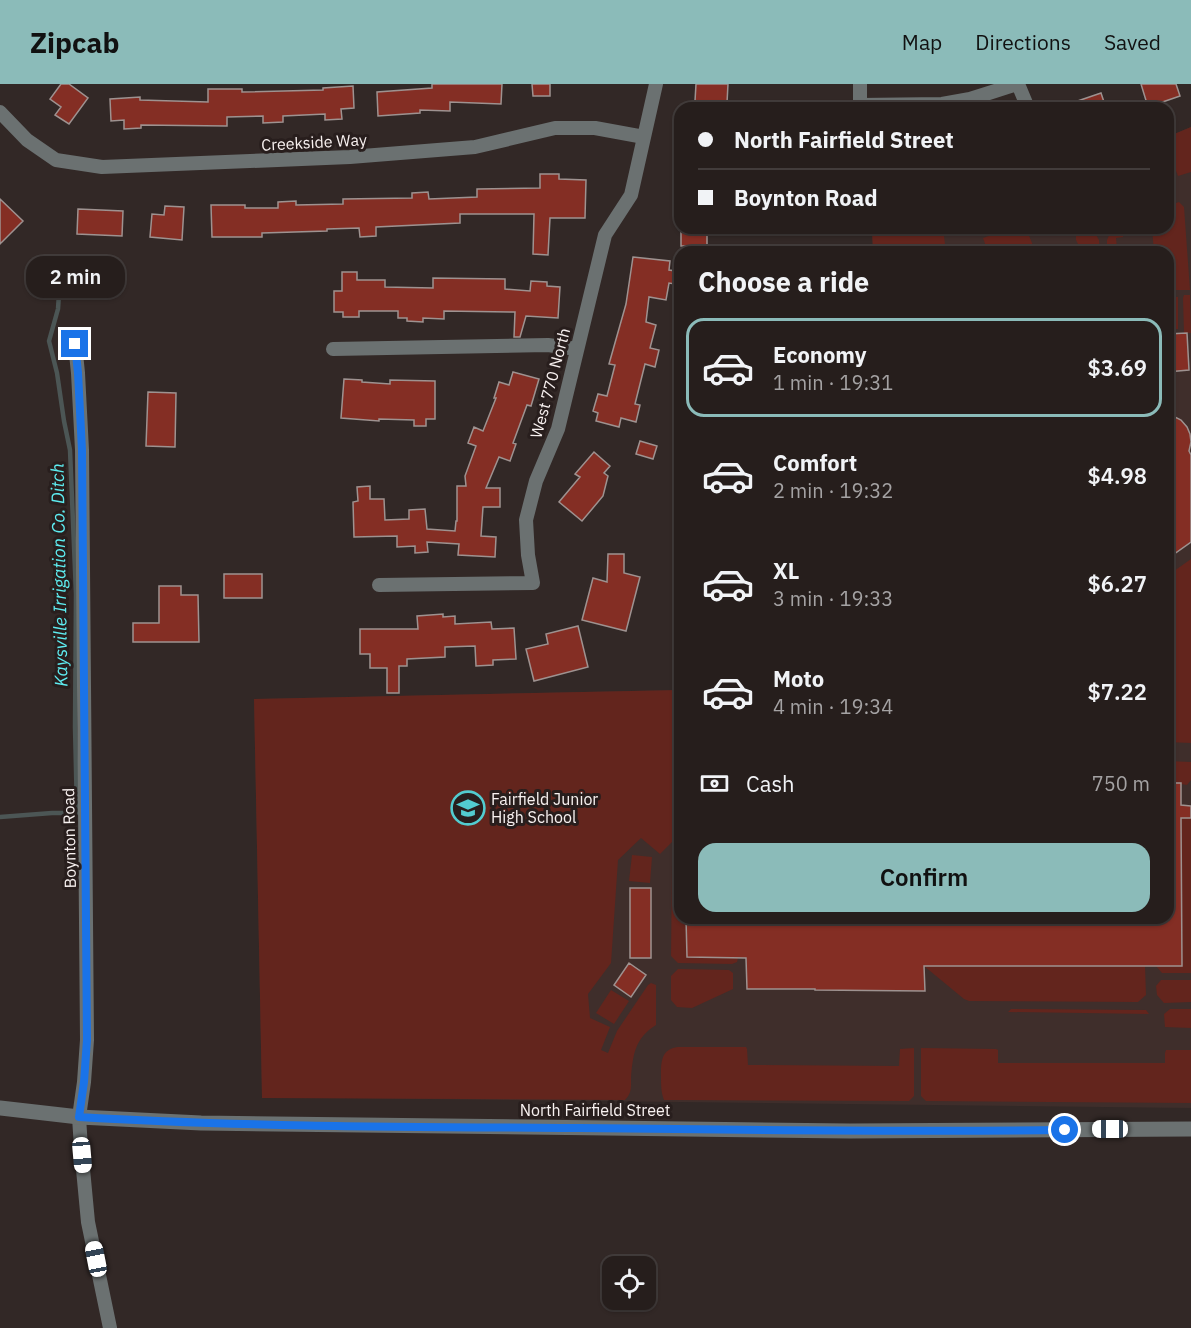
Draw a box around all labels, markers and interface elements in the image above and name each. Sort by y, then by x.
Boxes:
text: Zipcab [30,24,119,61]
text: Map [902,28,942,56]
text: Directions [975,28,1071,56]
text: Saved [1104,28,1161,56]
text: North Fairfield Street [734,125,954,154]
street label: Creekside Way [261,129,367,155]
text: Boynton Road [734,183,878,212]
callout: 2 min [26,257,124,299]
text: 2 min [50,263,101,290]
text: Choose a ride [698,264,869,299]
street label: West 770 North [526,326,574,440]
route end [61,330,88,357]
text: Economy [773,340,867,369]
icon: car [701,341,755,395]
text: $3.69 [1088,353,1147,382]
text: 1 min · 19:31 [773,369,893,396]
text: Comfort [773,448,857,477]
icon: car [701,449,755,503]
text: $4.98 [1088,461,1147,490]
water label: Kaysville Irrigation Co. Ditch [46,463,72,687]
text: 2 min · 19:32 [773,477,893,504]
text: XL [773,556,799,585]
icon: car [701,557,755,611]
text: $6.27 [1088,569,1147,598]
text: 3 min · 19:33 [773,585,893,612]
text: Moto [773,664,824,693]
icon: car [701,665,755,719]
text: $7.22 [1088,677,1147,706]
text: 4 min · 19:34 [773,693,893,720]
icon: cash [698,767,731,800]
text: Cash [746,769,795,798]
text: 750 m [1092,770,1150,797]
street label: Boynton Road [58,788,80,888]
place label: Fairfield Junior High School [491,789,598,827]
school or university icon: Fairfield Junior High School [450,790,486,826]
button: Confirm [698,843,1150,912]
street label: North Fairfield Street [520,1100,670,1120]
route start [1051,1116,1078,1143]
car [1092,1120,1128,1138]
car [71,1136,93,1174]
car [84,1240,108,1278]
map controls [602,1256,656,1310]
button: locate [602,1256,656,1310]

